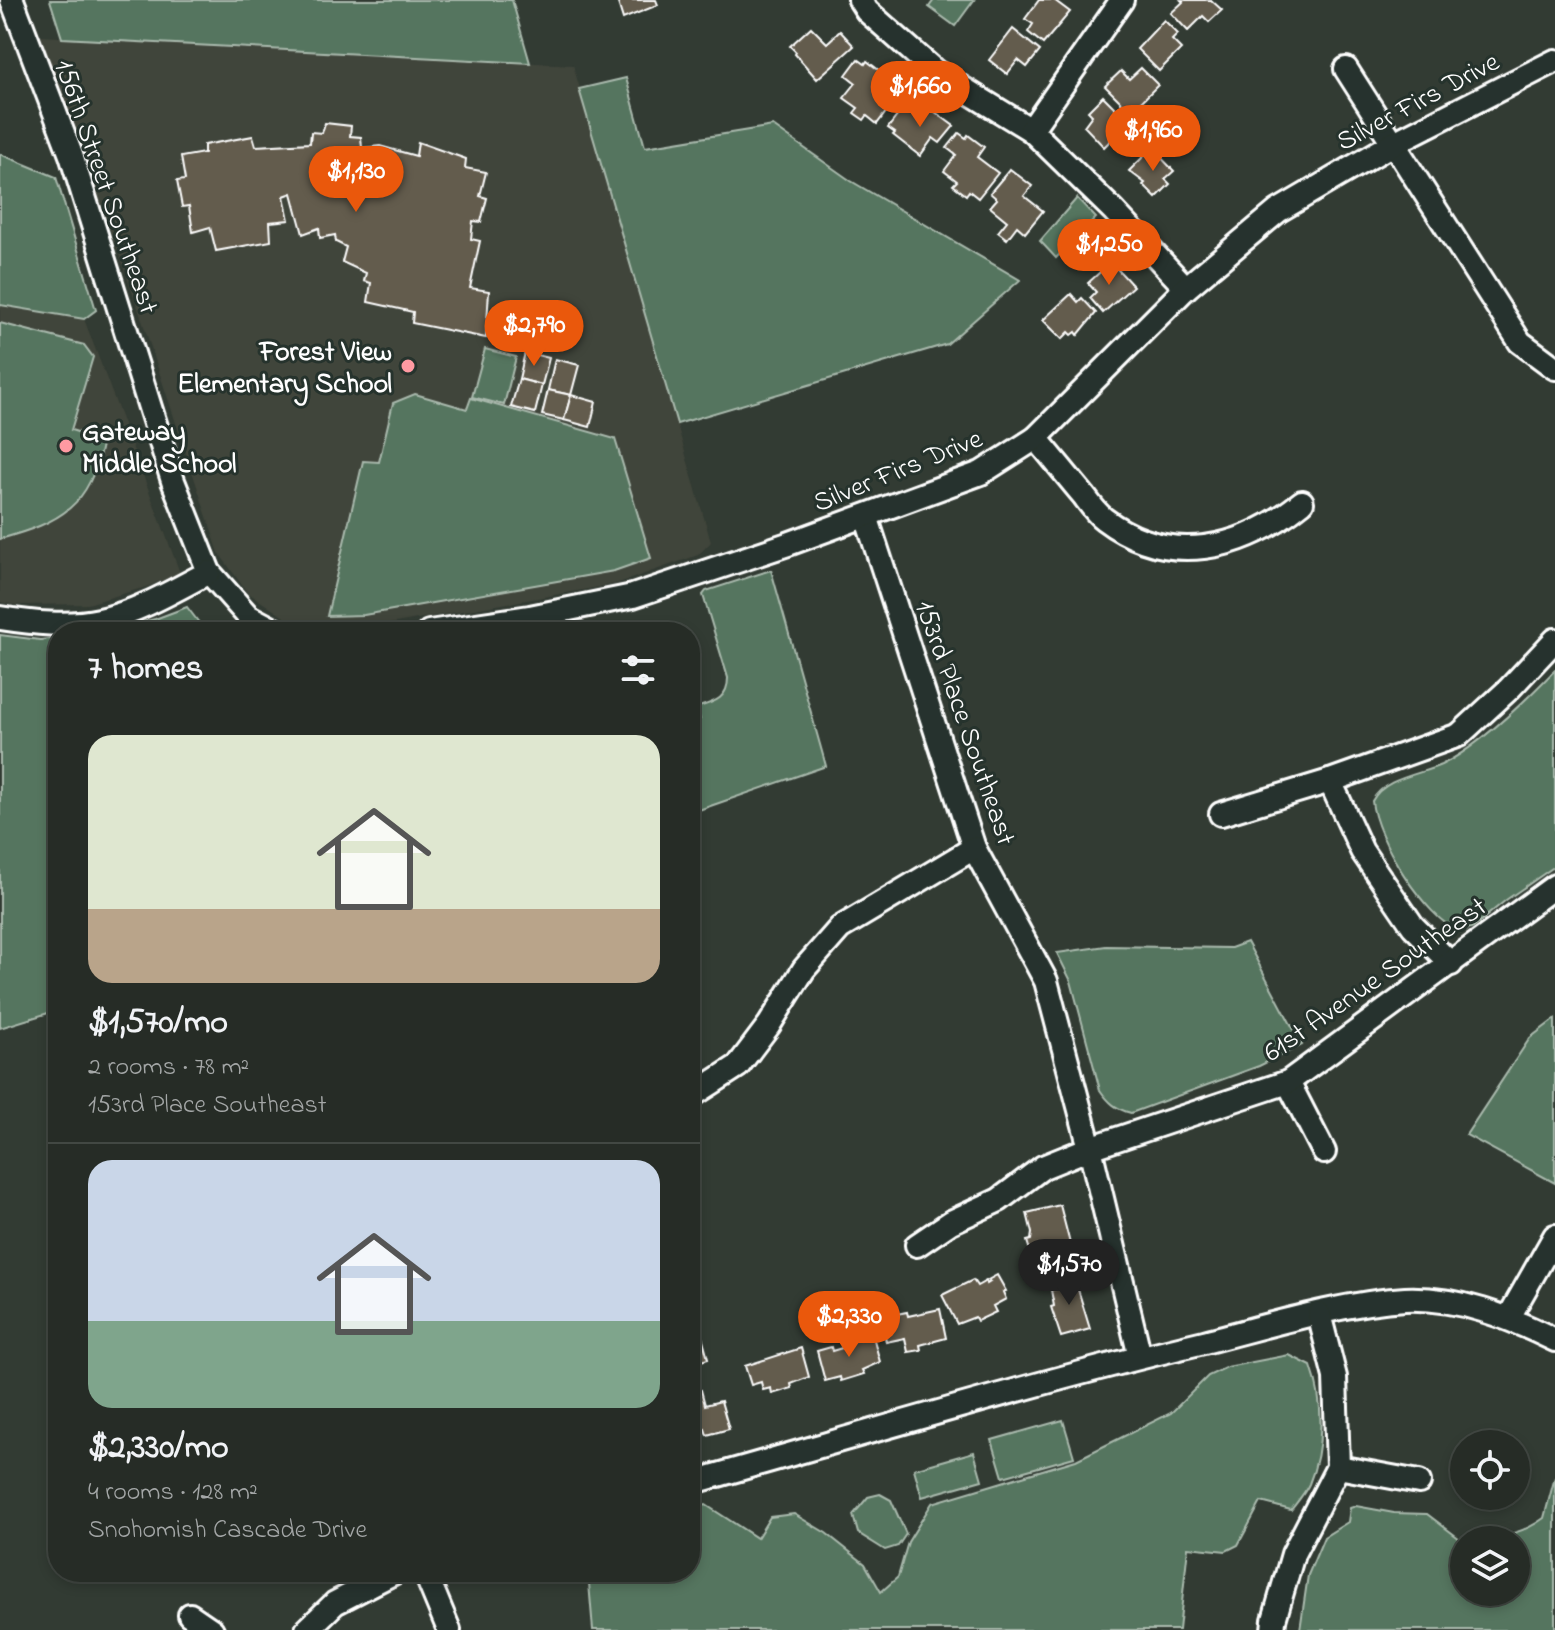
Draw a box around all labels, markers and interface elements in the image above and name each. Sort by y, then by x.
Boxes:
street label: Silver Firs Drive [1330,43,1508,163]
street label: 156th Street Southeast [42,54,168,320]
pin: $1,660 [855,61,985,129]
text: $1,660 [889,68,951,106]
pin: $1,960 [1088,105,1218,173]
text: $1,960 [1124,112,1182,150]
pin: $1,130 [291,146,421,214]
text: $1,130 [327,153,385,191]
pin: $1,250 [1044,219,1174,287]
text: $1,250 [1075,226,1143,264]
pin: $2,790 [469,300,599,368]
text: $2,790 [503,307,565,345]
place label: Forest View Elementary School [177,333,392,406]
marker: Forest View Elementary School [399,357,417,375]
place label: Gateway Middle School [82,413,237,486]
street label: Silver Firs Drive [808,420,989,525]
marker: Gateway Middle School [57,437,75,455]
street label: 153rd Place Southeast [903,595,1025,851]
text: 7 homes [88,645,203,695]
icon: filters [616,648,660,692]
icon: home [302,787,446,931]
street label: 61st Avenue Southeast [1256,888,1496,1074]
text: $1,570/mo [88,999,228,1049]
text: 2 rooms · 78 m² [88,1049,249,1087]
text: 153rd Place Southeast [88,1087,326,1125]
icon: home [302,1212,446,1356]
pin: $1,570 [1004,1239,1134,1307]
text: $1,570 [1036,1246,1102,1284]
pin: $2,330 [784,1291,914,1359]
text: $2,330 [816,1298,882,1336]
text: $2,330/mo [88,1424,229,1474]
map controls [1450,1430,1530,1606]
button: locate [1450,1430,1530,1510]
text: 4 rooms · 128 m² [88,1474,258,1512]
text: Snohomish Cascade Drive [88,1512,367,1550]
button: layers [1450,1526,1530,1606]

